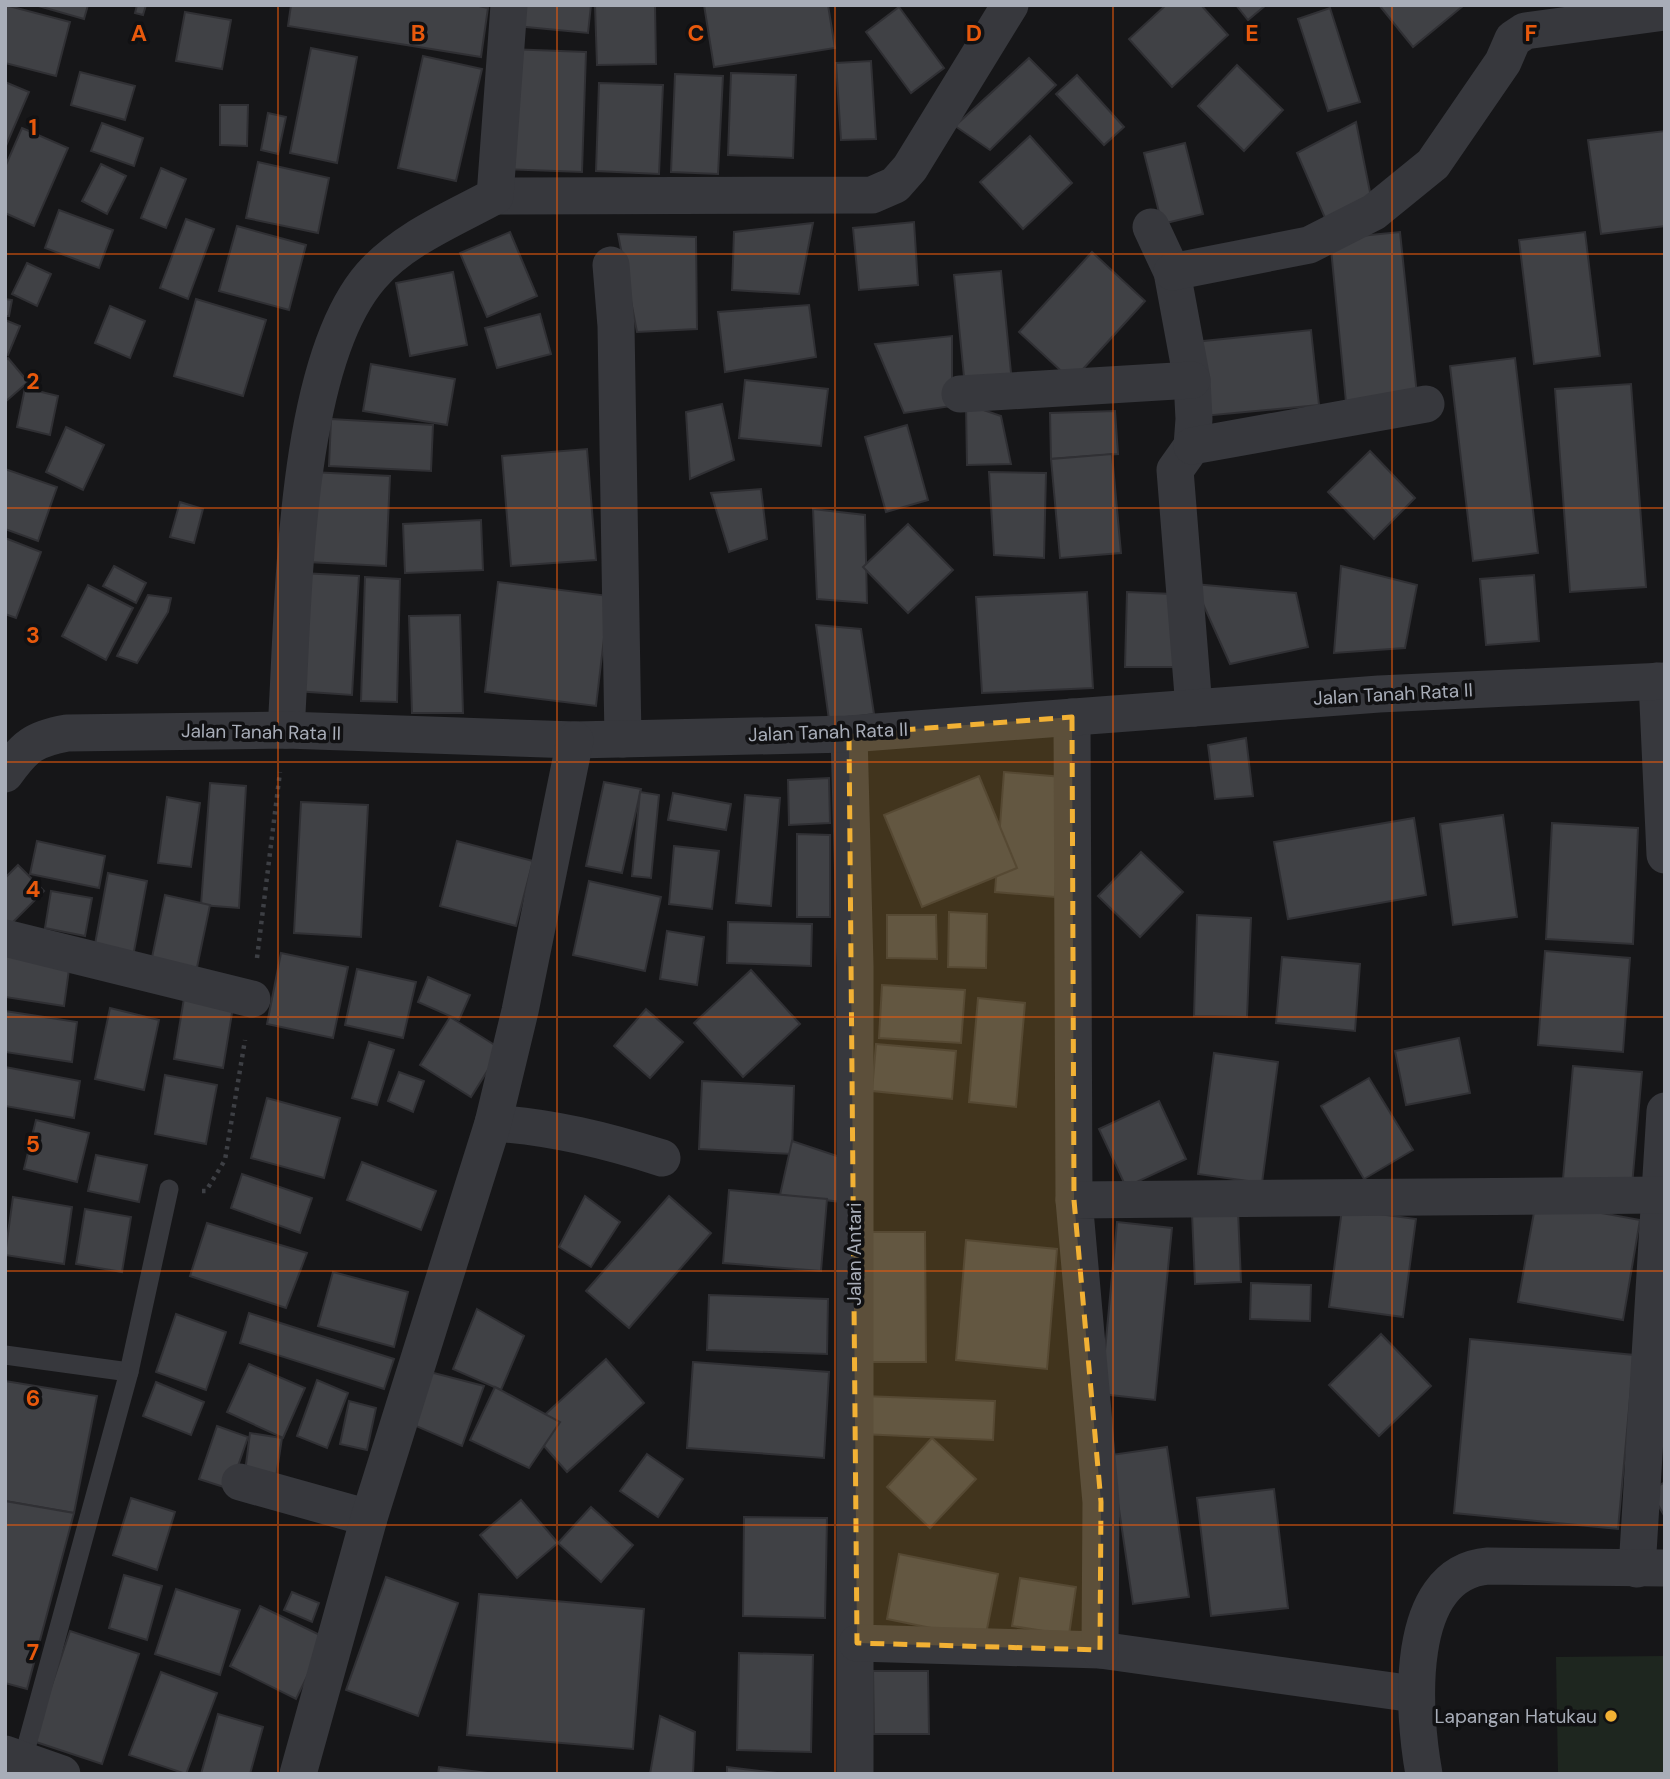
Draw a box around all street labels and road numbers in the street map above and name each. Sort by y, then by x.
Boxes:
street label: Jalan Tanah Rata II [1312,677,1474,711]
street label: Jalan Tanah Rata II [748,717,908,747]
street label: Jalan Tanah Rata II [181,718,341,746]
street label: Jalan Antari [842,1202,867,1306]

